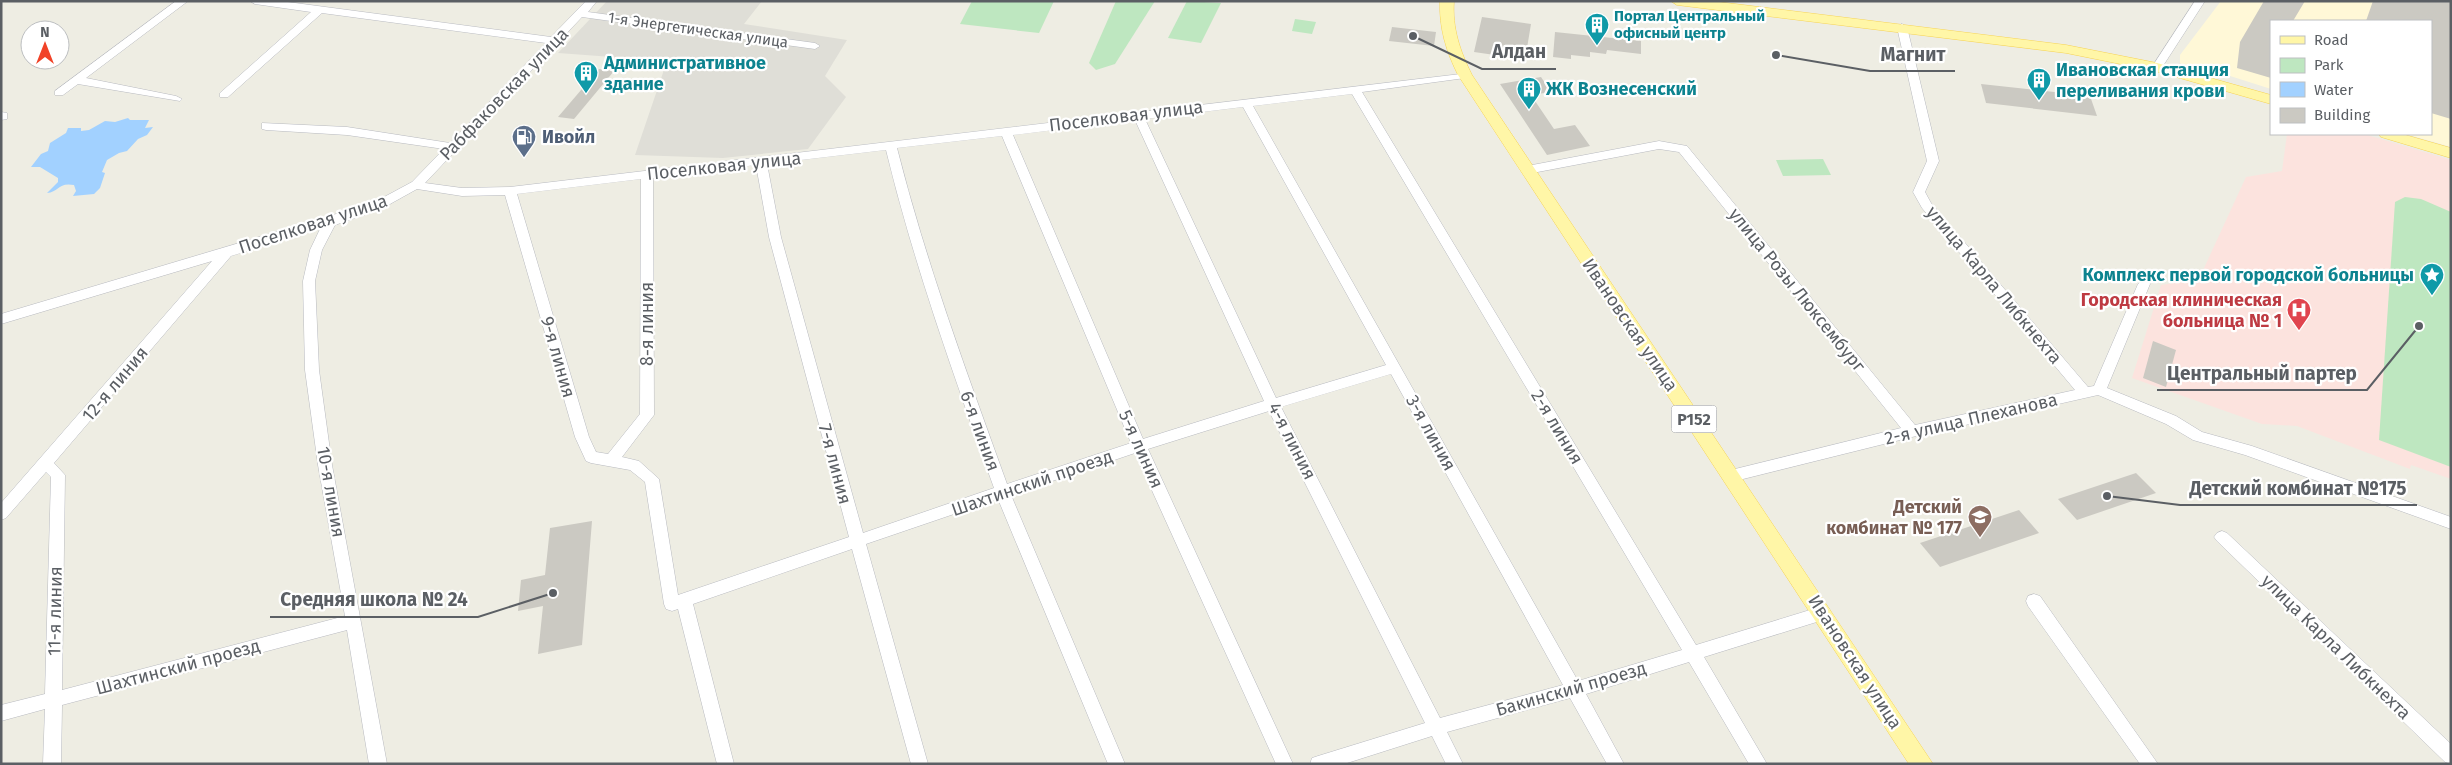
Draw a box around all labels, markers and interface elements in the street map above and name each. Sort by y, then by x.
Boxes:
place label: Портал Центральный офисный центр [1614,7,1765,42]
street label: 1-я Энергетическая улица [607,8,789,52]
building icon: Портал Центральный офисный центр [1584,12,1610,46]
north arrow [20,20,70,70]
legend [2270,20,2432,135]
street label: Рабфаковская улица [435,23,573,165]
text: N [40,24,50,41]
text: Road [2314,31,2349,49]
callout: Алдан [1482,35,1556,69]
callout: Магнит [1870,37,1955,71]
text: Алдан [1491,40,1546,63]
text: Магнит [1881,43,1946,66]
place label: Административное здание [603,52,766,95]
text: Park [2314,56,2344,74]
place label: Ивановская станция переливания крови [2056,59,2229,102]
building icon: Административное здание [573,60,599,94]
building icon: Ивановская станция переливания крови [2026,67,2052,101]
building icon: ЖК Вознесенский [1516,76,1542,110]
place label: ЖК Вознесенский [1545,78,1697,100]
text: Water [2314,81,2353,99]
street label: Поселковая улица [1048,96,1204,136]
text: Building [2314,106,2370,124]
fuel station icon: Ивойл [511,124,537,158]
place label: Ивойл [542,126,595,148]
street label: Поселковая улица [646,147,802,185]
street label: Поселковая улица [236,190,390,258]
street label: улица Карла Либкнехта [1922,202,2066,368]
street label: улица Розы Люксембург [1724,203,1870,377]
street label: Ивановская улица [1577,254,1683,396]
place icon: Комплекс первой городской больницы [2419,262,2445,296]
place label: Комплекс первой городской больницы [2082,264,2414,286]
street label: 8-я линия [636,282,658,366]
place label: Городская клиническая больница № 1 [2081,289,2282,332]
hospital icon: Городская клиническая больница № 1 [2286,297,2312,331]
street label: 9-я линия [536,314,580,400]
street label: 12-я линия [77,342,153,426]
callout: Центральный партер [2157,356,2367,390]
text: Центральный партер [2167,362,2357,385]
street label: 2-я линия [1526,386,1588,468]
street label: 6-я линия [955,388,1005,474]
street label: 2-я улица Плеханова [1882,388,2060,450]
street label: 3-я линия [1401,391,1461,475]
street label: 4-я линия [1263,399,1321,483]
street label: 5-я линия [1114,406,1168,492]
road number: Р152 [1672,406,1716,432]
street label: 7-я линия [814,421,856,507]
street label: 10-я линия [312,445,350,539]
street label: Шахтинский проезд [948,445,1116,521]
callout: Детский комбинат №175 [2180,471,2417,505]
text: Детский комбинат №175 [2189,477,2406,500]
place label: Детский комбинат № 177 [1826,496,1963,539]
school or university icon: Детский комбинат № 177 [1967,504,1993,538]
street label: 11-я линия [43,566,67,656]
street label: улица Карла Либкнехта [2257,570,2415,724]
callout: Средняя школа № 24 [270,583,478,617]
text: Средняя школа № 24 [280,588,468,611]
street label: Ивановская улица [1803,591,1907,733]
street label: Шахтинский проезд [93,634,263,700]
street label: Бакинский проезд [1493,657,1649,721]

